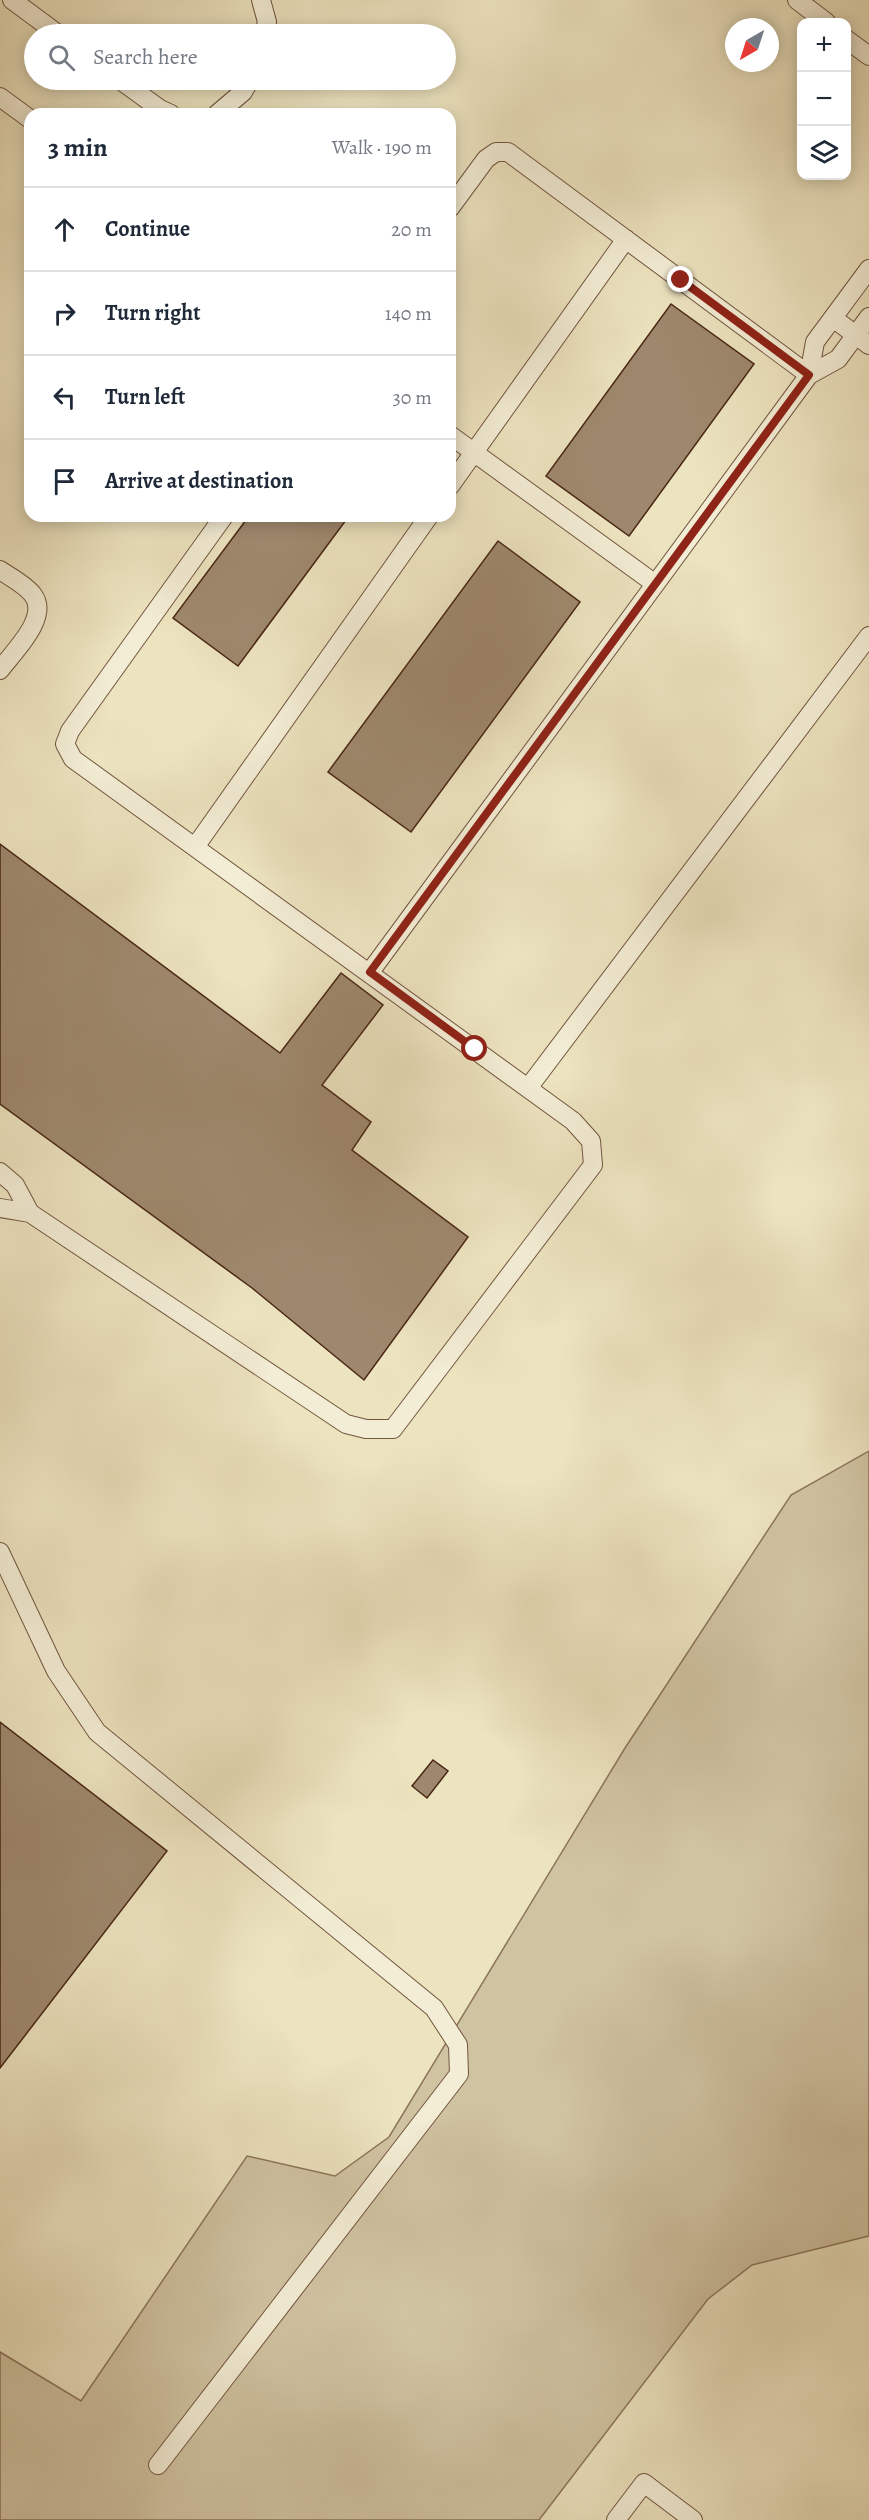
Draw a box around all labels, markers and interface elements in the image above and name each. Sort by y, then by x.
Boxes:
north arrow [725,18,779,72]
map controls [797,18,851,180]
button: + [797,18,851,72]
search box [24,24,456,90]
icon: search [45,41,78,74]
text: Search here [93,42,198,72]
button: − [797,72,851,126]
button: layers [797,126,851,180]
text: 3 min [48,130,108,165]
text: Walk · 190 m [332,134,432,161]
icon: ahead [48,213,81,246]
text: Continue [105,214,190,244]
text: 20 m [391,216,432,243]
route end [667,266,693,292]
icon: right [48,297,81,330]
text: Turn right [105,298,201,328]
text: 140 m [385,300,432,327]
icon: left [48,381,81,414]
text: Turn left [105,382,185,412]
text: 30 m [392,384,432,411]
icon: arrive [48,465,81,498]
text: Arrive at destination [105,466,294,496]
route start [461,1035,487,1061]

